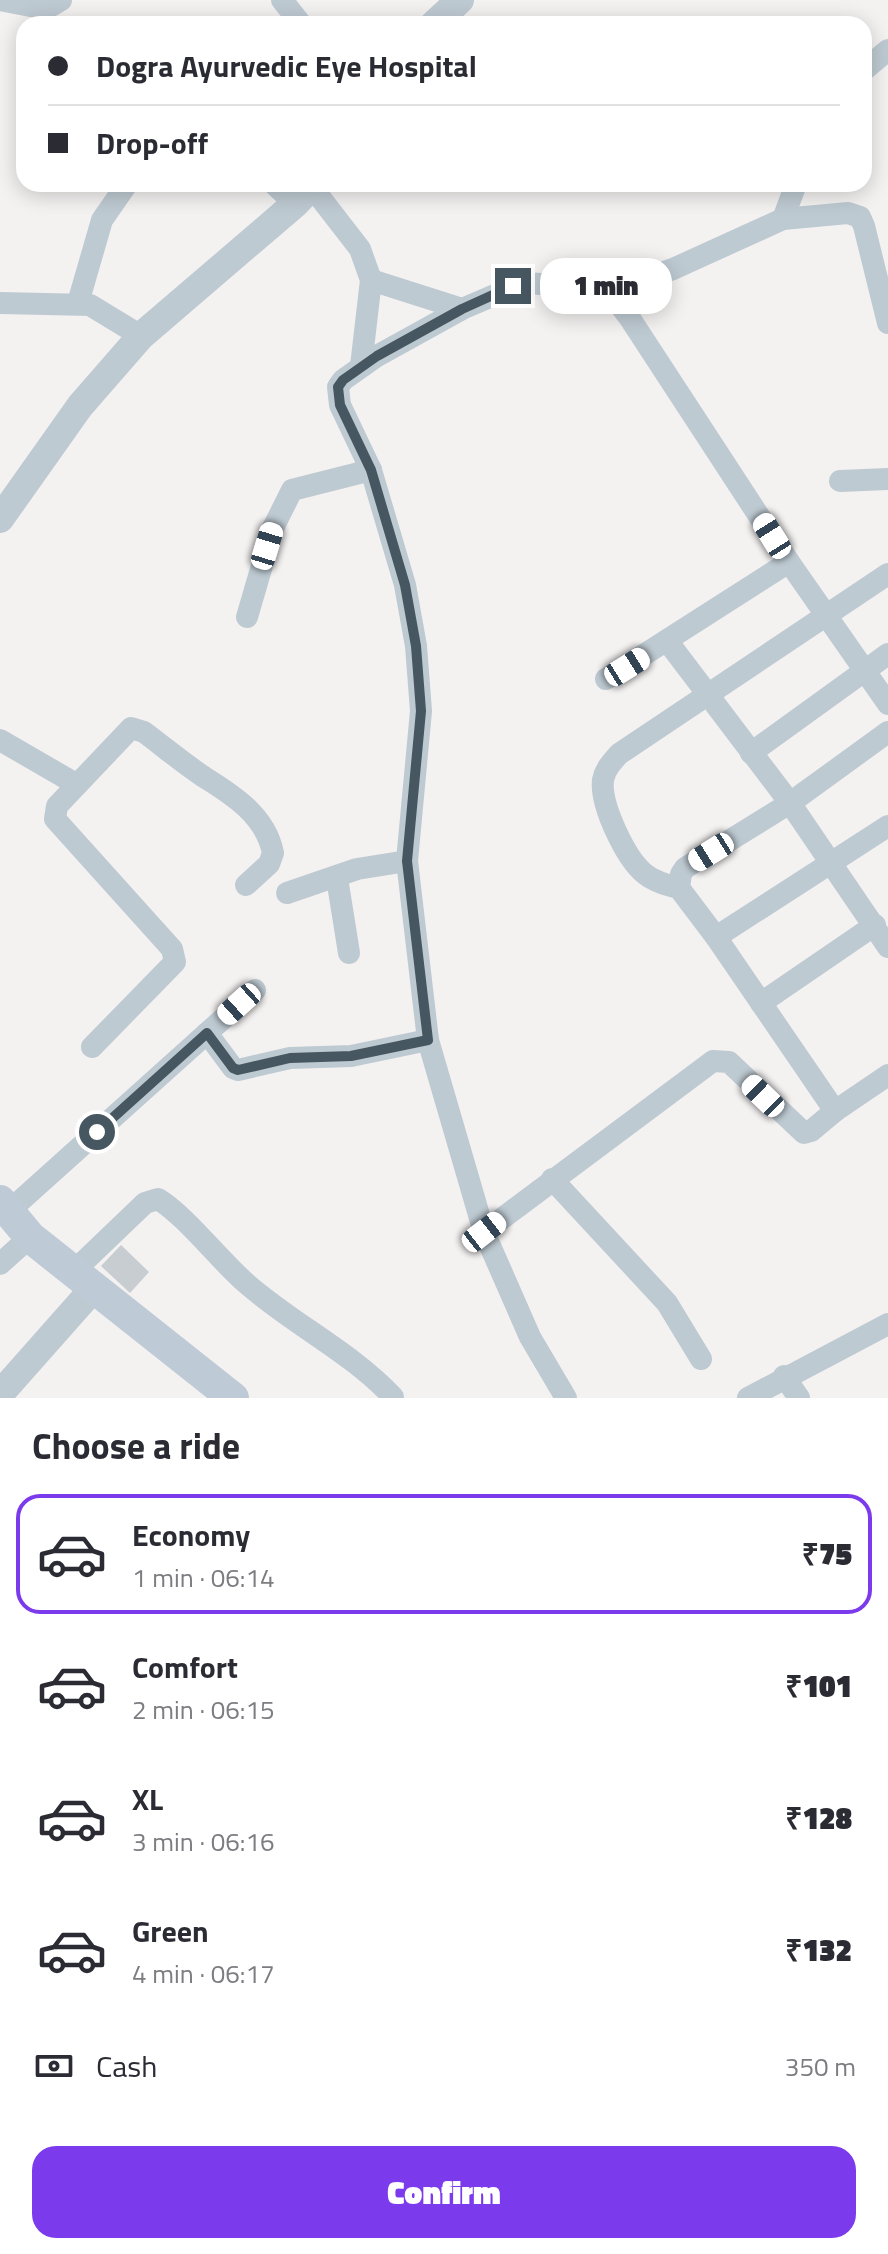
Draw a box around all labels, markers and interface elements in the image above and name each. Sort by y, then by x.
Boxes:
text: Dogra Ayurvedic Eye Hospital [96,43,477,89]
text: Drop-off [96,120,208,166]
callout: 1 min [541,258,673,314]
text: 1 min [574,266,638,305]
route end [495,268,531,304]
car [749,509,795,563]
car [249,520,285,572]
car [600,644,654,690]
car [684,829,738,875]
car [213,979,265,1029]
car [737,1071,789,1121]
route start [79,1114,115,1150]
car [458,1208,510,1256]
text: Choose a ride [32,1418,240,1473]
text: Economy [132,1512,250,1558]
icon: car [36,1518,108,1590]
text: ₹75 [802,1531,852,1577]
text: 1 min · 06:14 [132,1558,275,1597]
text: Comfort [132,1644,238,1690]
icon: car [36,1650,108,1722]
text: ₹101 [785,1663,852,1709]
text: 2 min · 06:15 [132,1690,275,1729]
text: XL [132,1776,163,1822]
icon: car [36,1782,108,1854]
text: ₹128 [785,1795,852,1841]
text: 3 min · 06:16 [132,1822,275,1861]
text: Green [132,1908,209,1954]
icon: car [36,1914,108,1986]
text: ₹132 [785,1927,852,1973]
text: 4 min · 06:17 [132,1954,275,1993]
text: Cash [96,2043,157,2089]
icon: cash [32,2044,76,2088]
text: 350 m [785,2047,856,2086]
button: Confirm [32,2146,856,2238]

